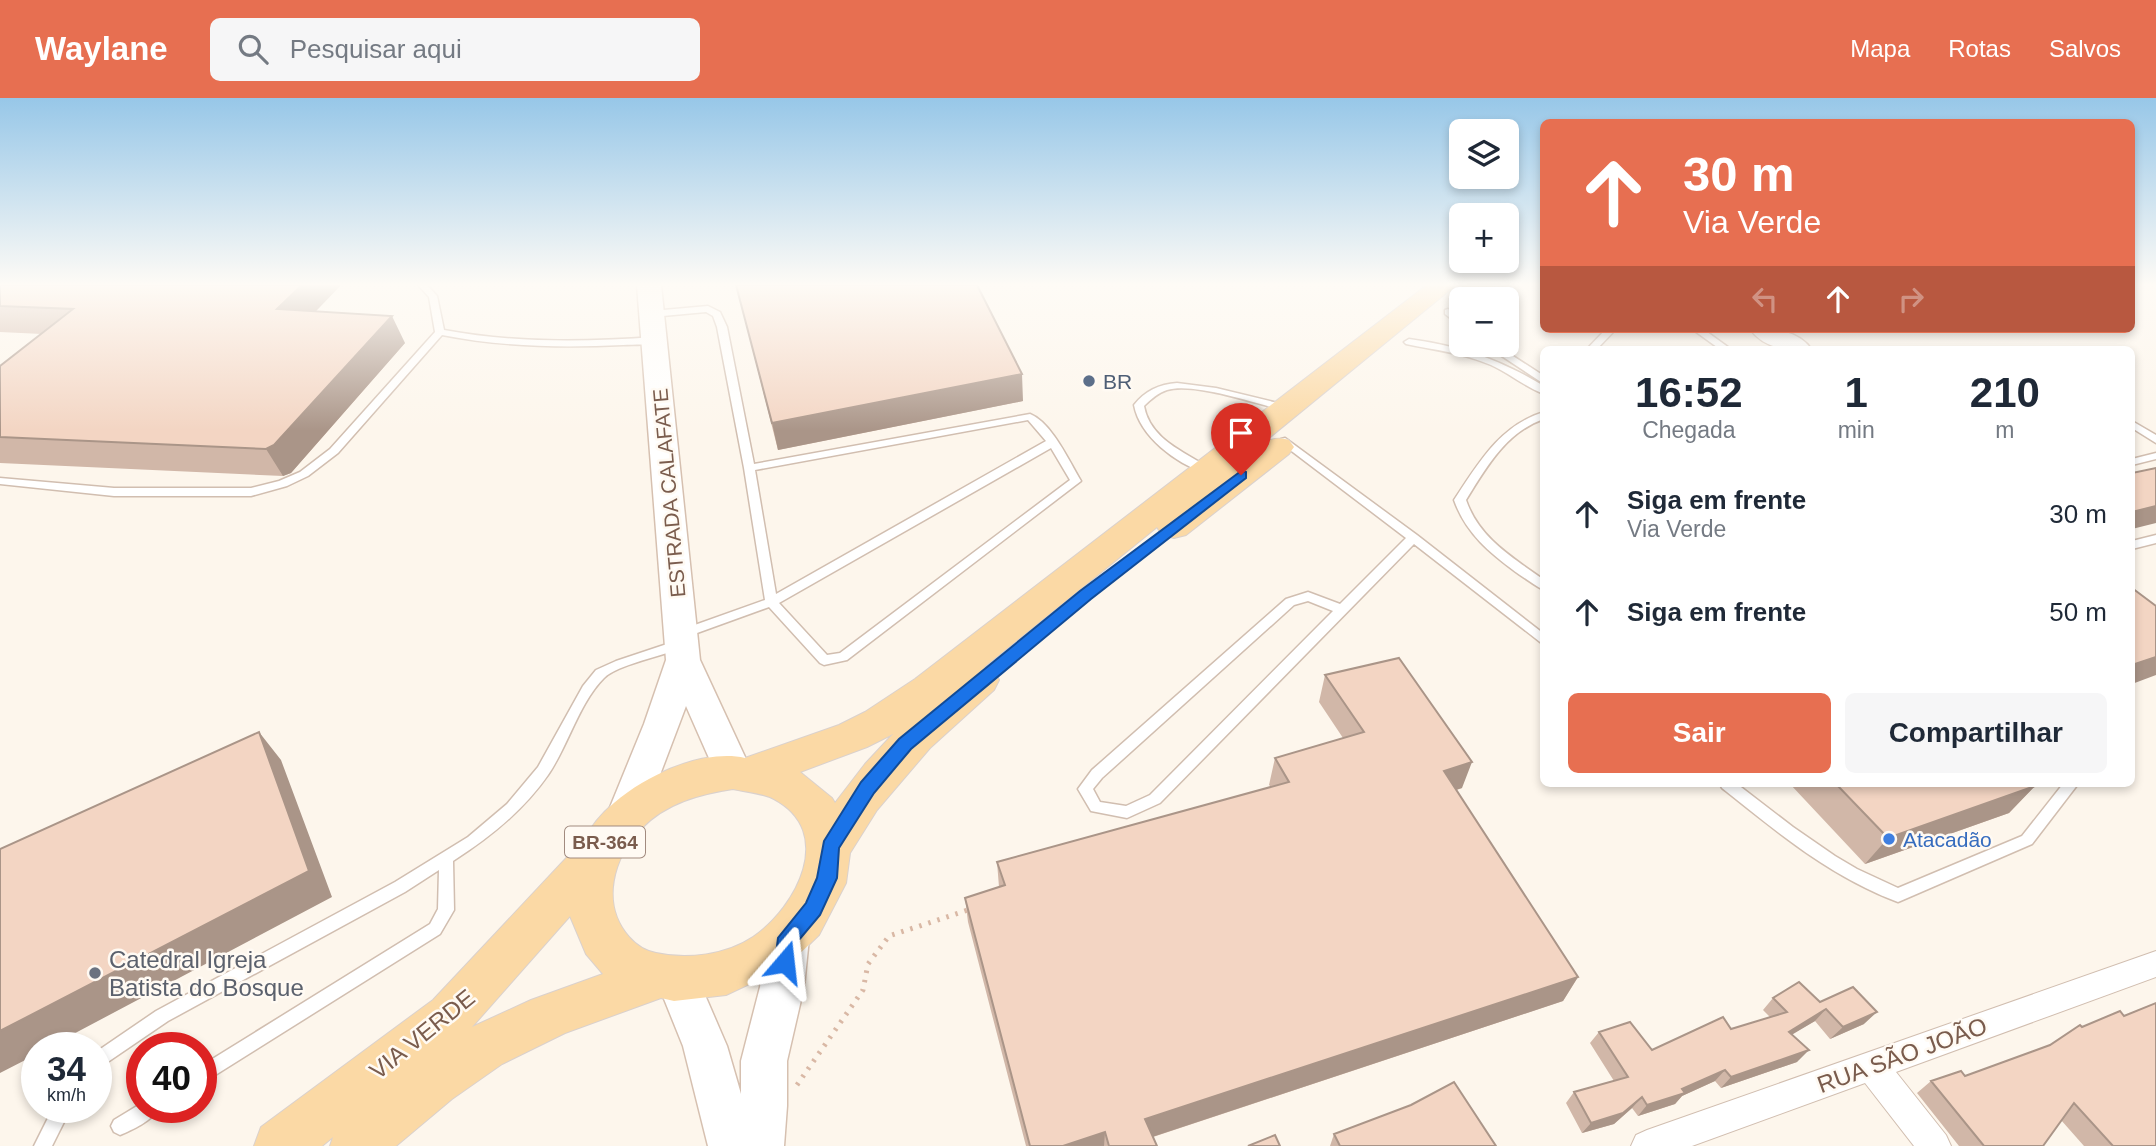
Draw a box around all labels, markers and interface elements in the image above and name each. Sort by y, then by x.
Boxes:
search box [210,18,700,81]
text: Waylane [35,30,168,67]
icon: search [234,30,272,68]
text: Pesquisar aqui [290,34,462,64]
text: Mapa [1850,35,1910,62]
text: Rotas [1948,35,2011,62]
text: Salvos [2049,35,2121,62]
map controls [1449,119,1519,357]
button: layers [1449,119,1519,189]
icon: ahead [1568,147,1659,238]
text: 30 m [1683,147,1795,201]
button: + [1449,203,1519,273]
text: Via Verde [1683,204,1821,240]
icon: left [1746,280,1784,318]
icon: ahead [1819,280,1857,318]
icon: right [1892,280,1930,318]
button: − [1449,287,1519,357]
text: 16:52 [1635,369,1743,416]
text: 1 [1844,369,1868,416]
text: 210 [1970,369,2040,416]
place label: BR [1103,370,1132,393]
marker: BR [1081,373,1097,389]
street label: ESTRADA CALAFATE [648,388,690,598]
pin [1211,403,1271,475]
icon: arrive [1222,414,1260,452]
text: Chegada [1642,417,1736,443]
text: min [1838,417,1875,443]
text: m [1995,417,2014,443]
text: Siga em frente [1627,485,1806,515]
icon: ahead [1568,495,1606,533]
text: 30 m [2049,499,2107,529]
text: Via Verde [1627,516,1726,542]
icon: ahead [1568,593,1606,631]
text: Siga em frente [1627,597,1806,627]
text: 50 m [2049,597,2107,627]
button: Sair [1568,693,1831,773]
button: Compartilhar [1845,693,2107,773]
road number: BR-364 [565,827,645,858]
place label: Atacadão [1903,828,1992,851]
marker: Atacadão [1881,831,1897,847]
position arrow [748,925,822,999]
place label: Catedral Igreja Batista do Bosque [109,946,304,1001]
marker: Catedral Igreja Batista do Bosque [87,965,103,981]
street label: VIA VERDE [364,984,480,1084]
street label: RUA SÃO JOÃO [1813,1012,1991,1098]
speed limit sign: 40 [126,1032,217,1123]
text: 34 [47,1049,86,1088]
text: km/h [47,1085,86,1105]

